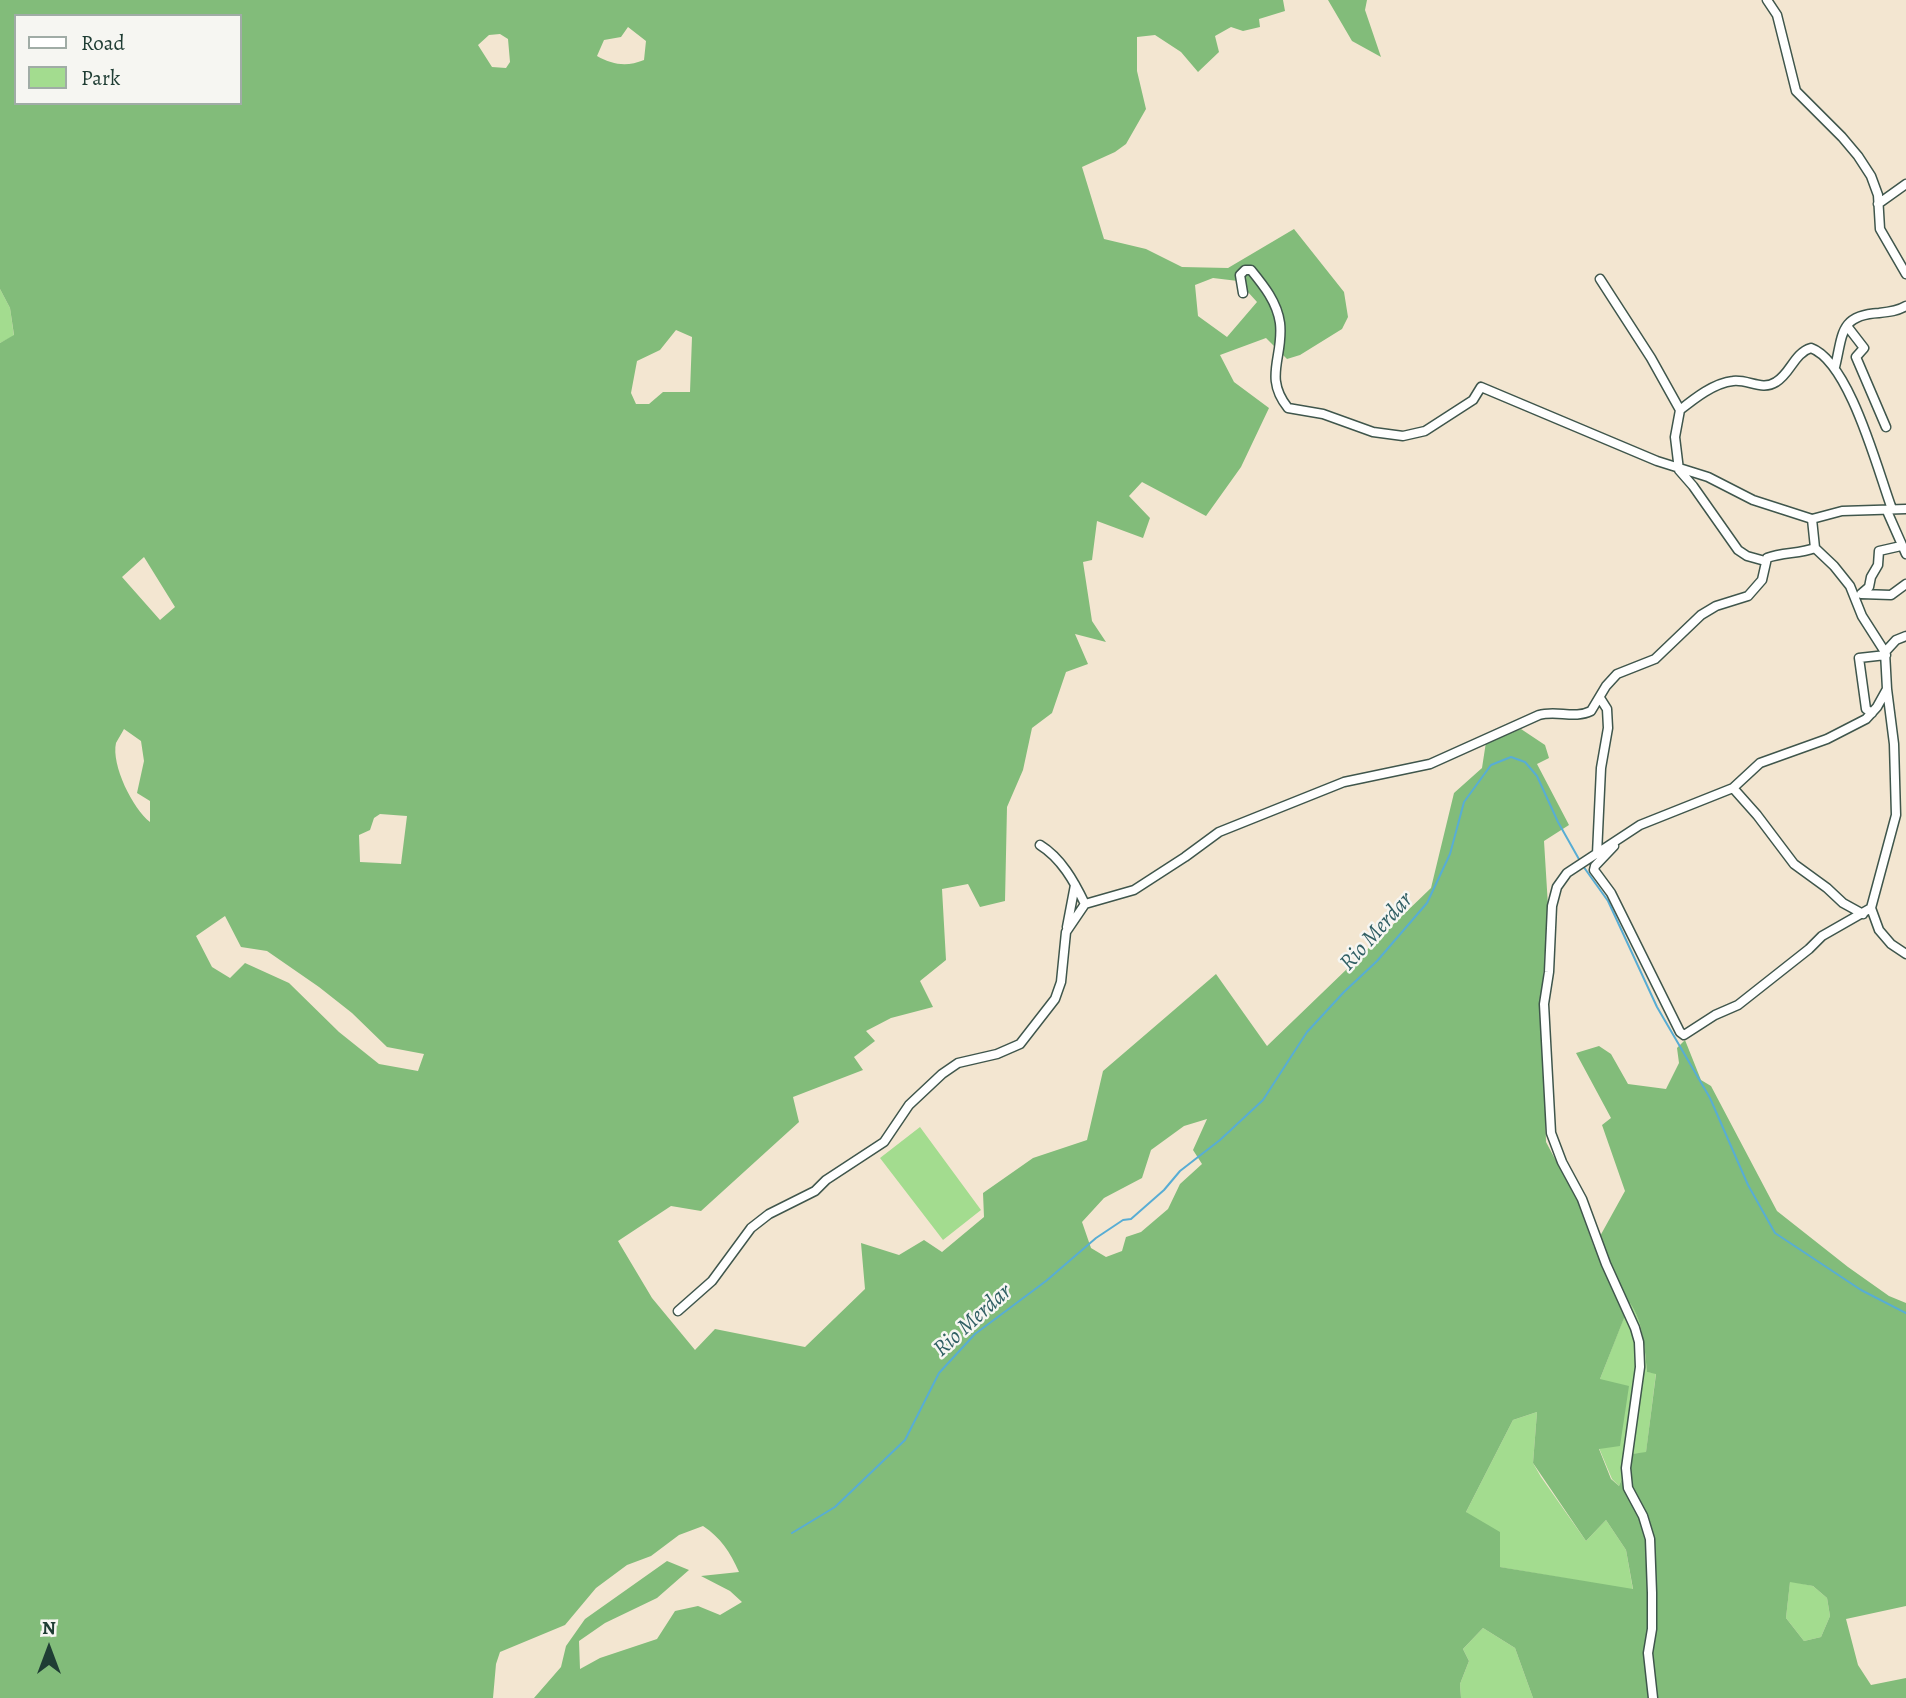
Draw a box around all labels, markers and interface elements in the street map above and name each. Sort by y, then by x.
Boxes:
legend [14,14,242,105]
text: Road [81,29,125,57]
text: Park [81,64,120,92]
water label: Rio Merdar [1335,887,1419,977]
water label: Rio Merdar [928,1279,1018,1363]
north arrow [14,1614,84,1684]
text: N [42,1615,56,1641]

